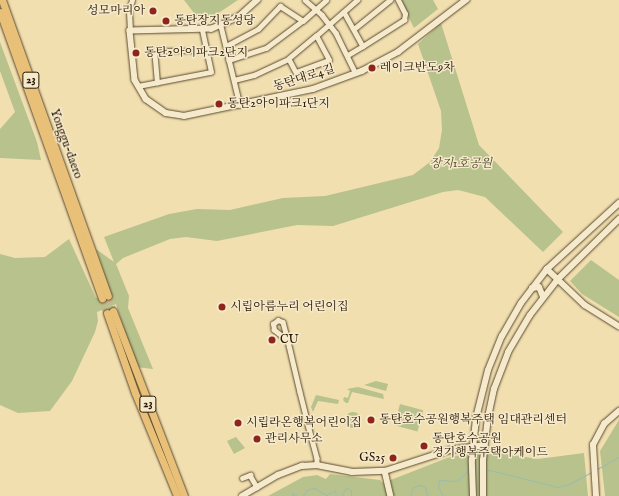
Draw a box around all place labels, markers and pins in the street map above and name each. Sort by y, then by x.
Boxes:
place label: 성모마리아 [87,4,145,18]
marker: 성모마리아 [148,6,158,16]
place label: 동탄장지동성당 [174,14,255,28]
marker: 동탄장지동성당 [161,16,171,26]
place label: 동탄2아이파크2단지 [144,46,248,60]
marker: 동탄2아이파크2단지 [131,48,141,58]
place label: 레이크반도9차 [380,61,455,75]
marker: 레이크반도9차 [367,63,377,73]
place label: 동탄2아이파크1단지 [227,97,330,111]
marker: 동탄2아이파크1단지 [214,99,224,109]
place label: 시립아름누리 어린이집 [230,300,349,314]
marker: 시립아름누리 어린이집 [217,302,227,312]
place label: CU [280,333,299,347]
marker: CU [267,335,277,345]
place label: 동탄호수공원행복주택 임대관리센터 [379,413,567,427]
marker: 동탄호수공원행복주택 임대관리센터 [366,415,376,425]
place label: 시립라온행복어린이집 [246,416,362,430]
marker: 시립라온행복어린이집 [233,418,243,428]
place label: 관리사무소 [265,432,323,446]
place label: 동탄호수공원 경기행복주택아케이드 [432,432,548,460]
marker: 관리사무소 [252,434,262,444]
marker: 동탄호수공원 경기행복주택아케이드 [419,441,429,451]
place label: GS25 [359,451,385,465]
marker: GS25 [388,453,398,463]

